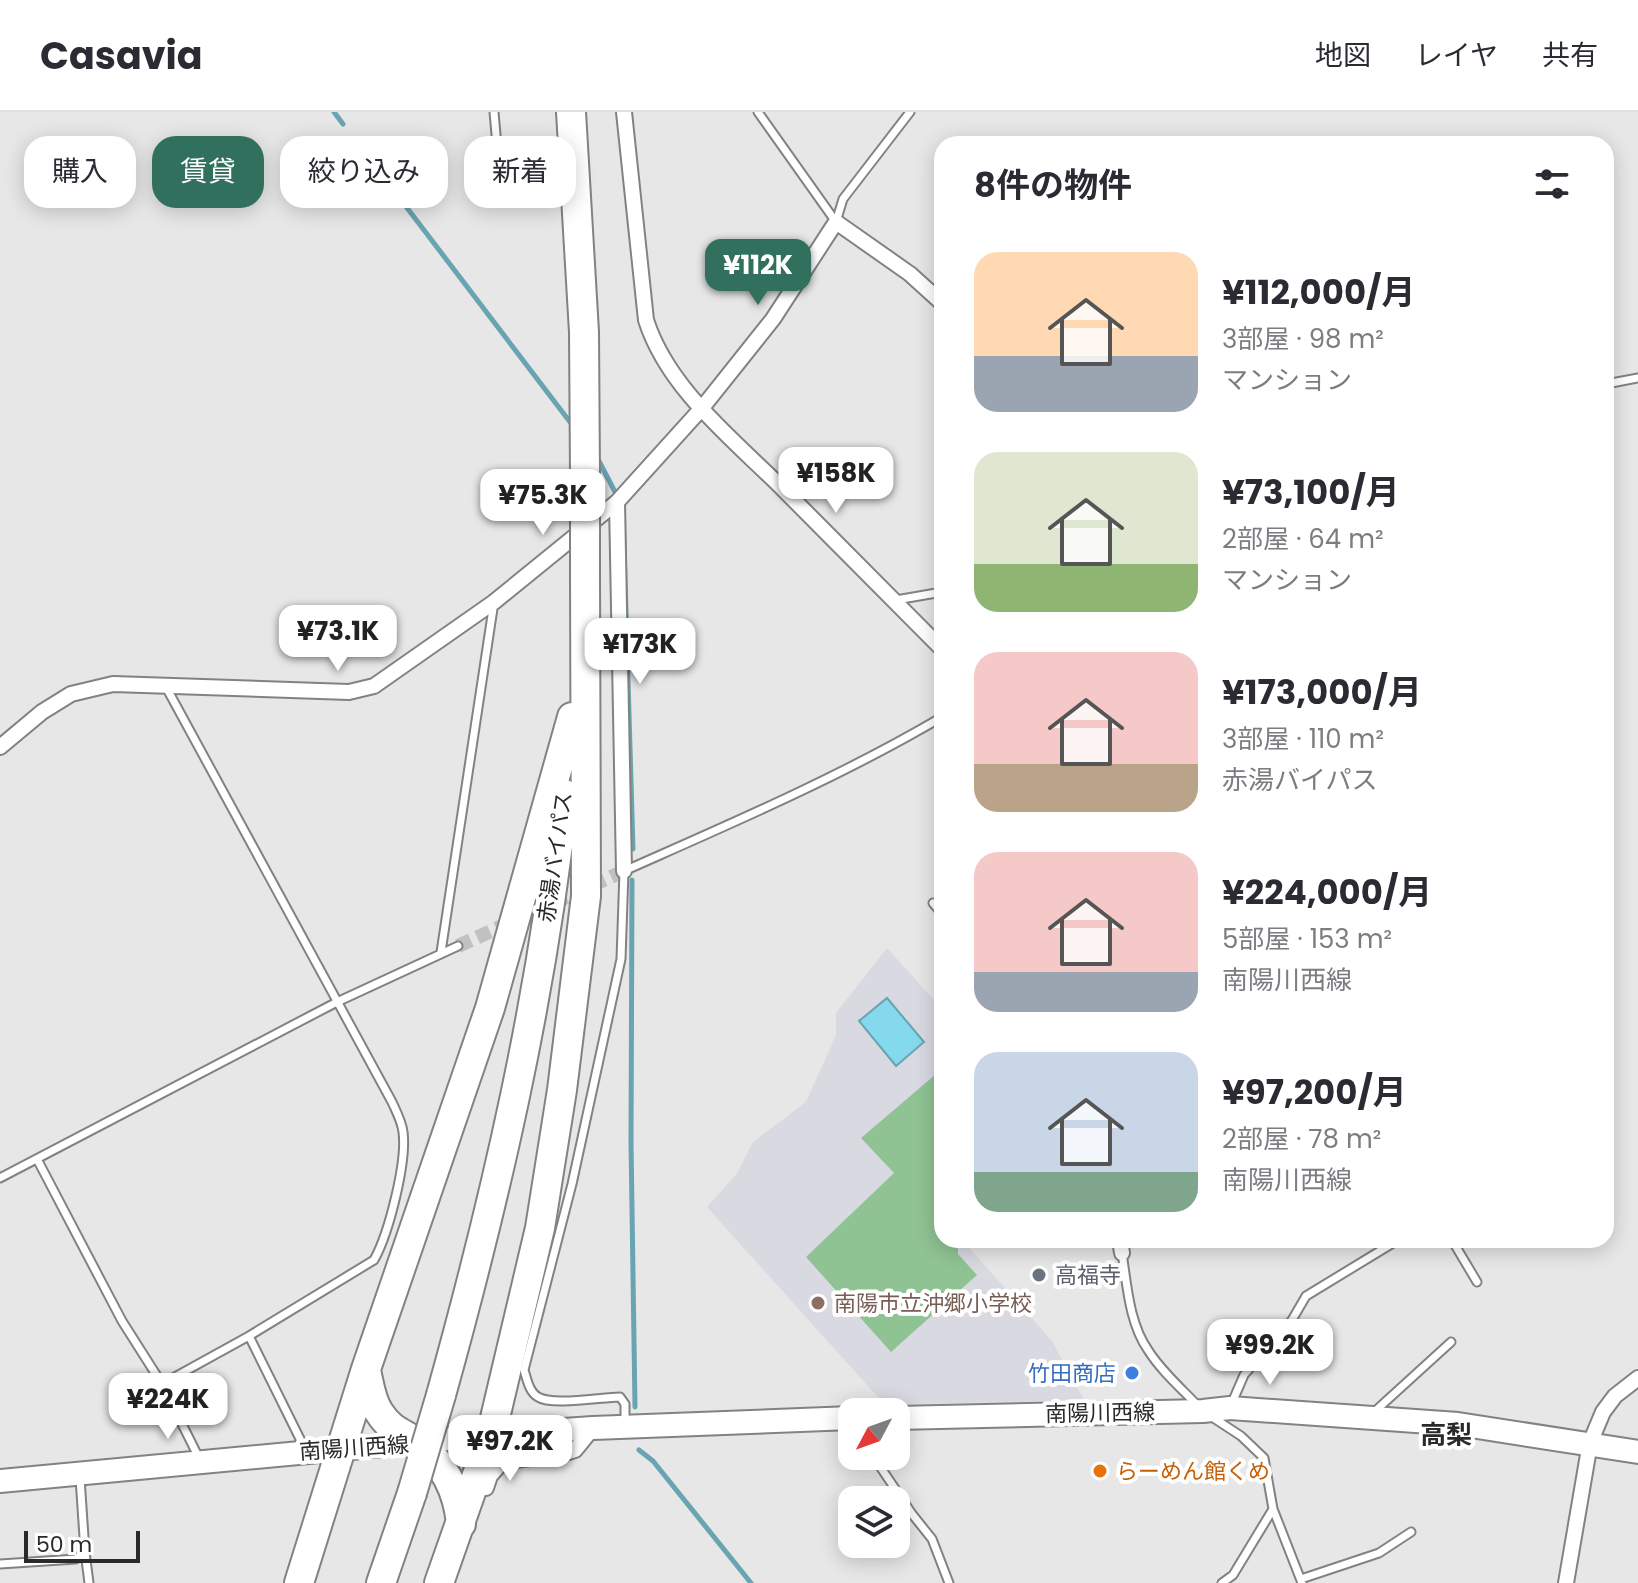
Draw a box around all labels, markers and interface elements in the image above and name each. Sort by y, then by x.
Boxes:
text: Casavia [40,29,203,82]
text: 地図 [1315,36,1371,75]
text: レイヤ [1415,36,1498,75]
text: 共有 [1542,36,1598,75]
chip: 購入 [24,136,136,208]
chip: 賃貸 [152,136,264,208]
chip: 絞り込み [280,136,448,208]
chip: 新着 [464,136,576,208]
text: 8件の物件 [974,161,1132,209]
icon: filters [1530,162,1574,206]
pin: ¥112K [702,239,814,307]
text: ¥112K [723,247,793,283]
text: ¥112,000/月 [1222,268,1415,316]
icon: home [1038,284,1134,380]
text: 3部屋 · 98 m² [1222,321,1384,357]
text: マンション [1222,362,1352,398]
pin: ¥158K [780,447,892,515]
text: ¥158K [796,455,876,491]
text: ¥73,100/月 [1222,468,1400,516]
pin: ¥75.3K [478,469,608,537]
text: ¥75.3K [498,477,588,513]
icon: home [1038,484,1134,580]
text: 2部屋 · 64 m² [1222,521,1384,557]
text: マンション [1222,562,1352,598]
pin: ¥73.1K [273,605,403,673]
text: ¥73.1K [297,613,379,649]
pin: ¥173K [584,618,696,686]
text: ¥173K [603,626,677,662]
text: ¥173,000/月 [1222,668,1422,716]
icon: home [1038,684,1134,780]
text: 3部屋 · 110 m² [1222,721,1384,757]
text: 赤湯バイパス [1222,762,1377,798]
street label: 赤湯バイパス [530,790,580,924]
text: ¥224,000/月 [1222,868,1432,916]
icon: home [1038,884,1134,980]
text: 5部屋 · 153 m² [1222,921,1392,957]
text: 南陽川西線 [1222,962,1352,998]
text: ¥97,200/月 [1222,1068,1407,1116]
icon: home [1038,1084,1134,1180]
text: 2部屋 · 78 m² [1222,1121,1381,1157]
text: 南陽川西線 [1222,1162,1352,1198]
place label: 高福寺 [1055,1260,1121,1291]
marker: 高福寺 [1030,1266,1048,1284]
place label: 南陽市立沖郷小学校 [834,1288,1032,1319]
marker: 南陽市立沖郷小学校 [809,1294,827,1312]
pin: ¥99.2K [1205,1319,1335,1387]
text: ¥99.2K [1225,1327,1315,1363]
place label: 竹田商店 [1028,1358,1116,1389]
marker: 竹田商店 [1123,1364,1141,1382]
pin: ¥224K [112,1373,224,1441]
text: ¥224K [127,1381,209,1417]
street label: 南陽川西線 [1045,1397,1155,1429]
north arrow [838,1398,910,1470]
map controls [838,1398,910,1558]
pin: ¥97.2K [445,1415,575,1483]
district label: 高梨 [1420,1417,1472,1453]
text: ¥97.2K [466,1423,554,1459]
street label: 南陽川西線 [298,1429,410,1467]
place label: らーめん館くめ [1116,1456,1270,1487]
marker: らーめん館くめ [1091,1462,1109,1480]
button: layers [838,1486,910,1558]
scale bar [24,1527,140,1563]
text: 50 m [36,1529,92,1560]

